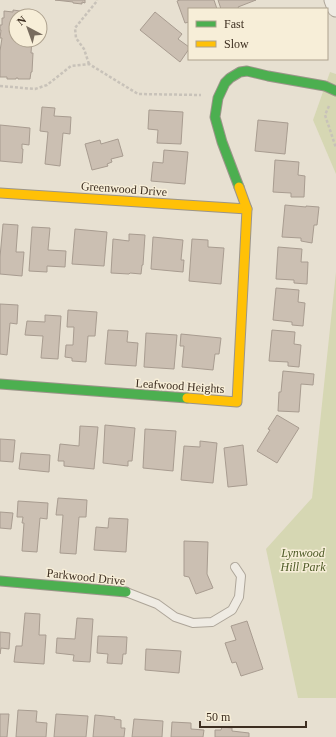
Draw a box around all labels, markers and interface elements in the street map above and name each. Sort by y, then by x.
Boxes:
north arrow [8,8,48,48]
legend [188,8,328,60]
text: N [15,13,28,28]
text: Fast [224,17,245,31]
text: Slow [224,37,249,51]
street label: Greenwood Drive [80,179,168,199]
street label: Leafwood Heights [135,376,225,396]
park label: Lynwood Hill Park [280,546,326,574]
street label: Parkwood Drive [46,566,126,588]
scale bar [200,703,306,729]
text: 50 m [206,710,231,724]

